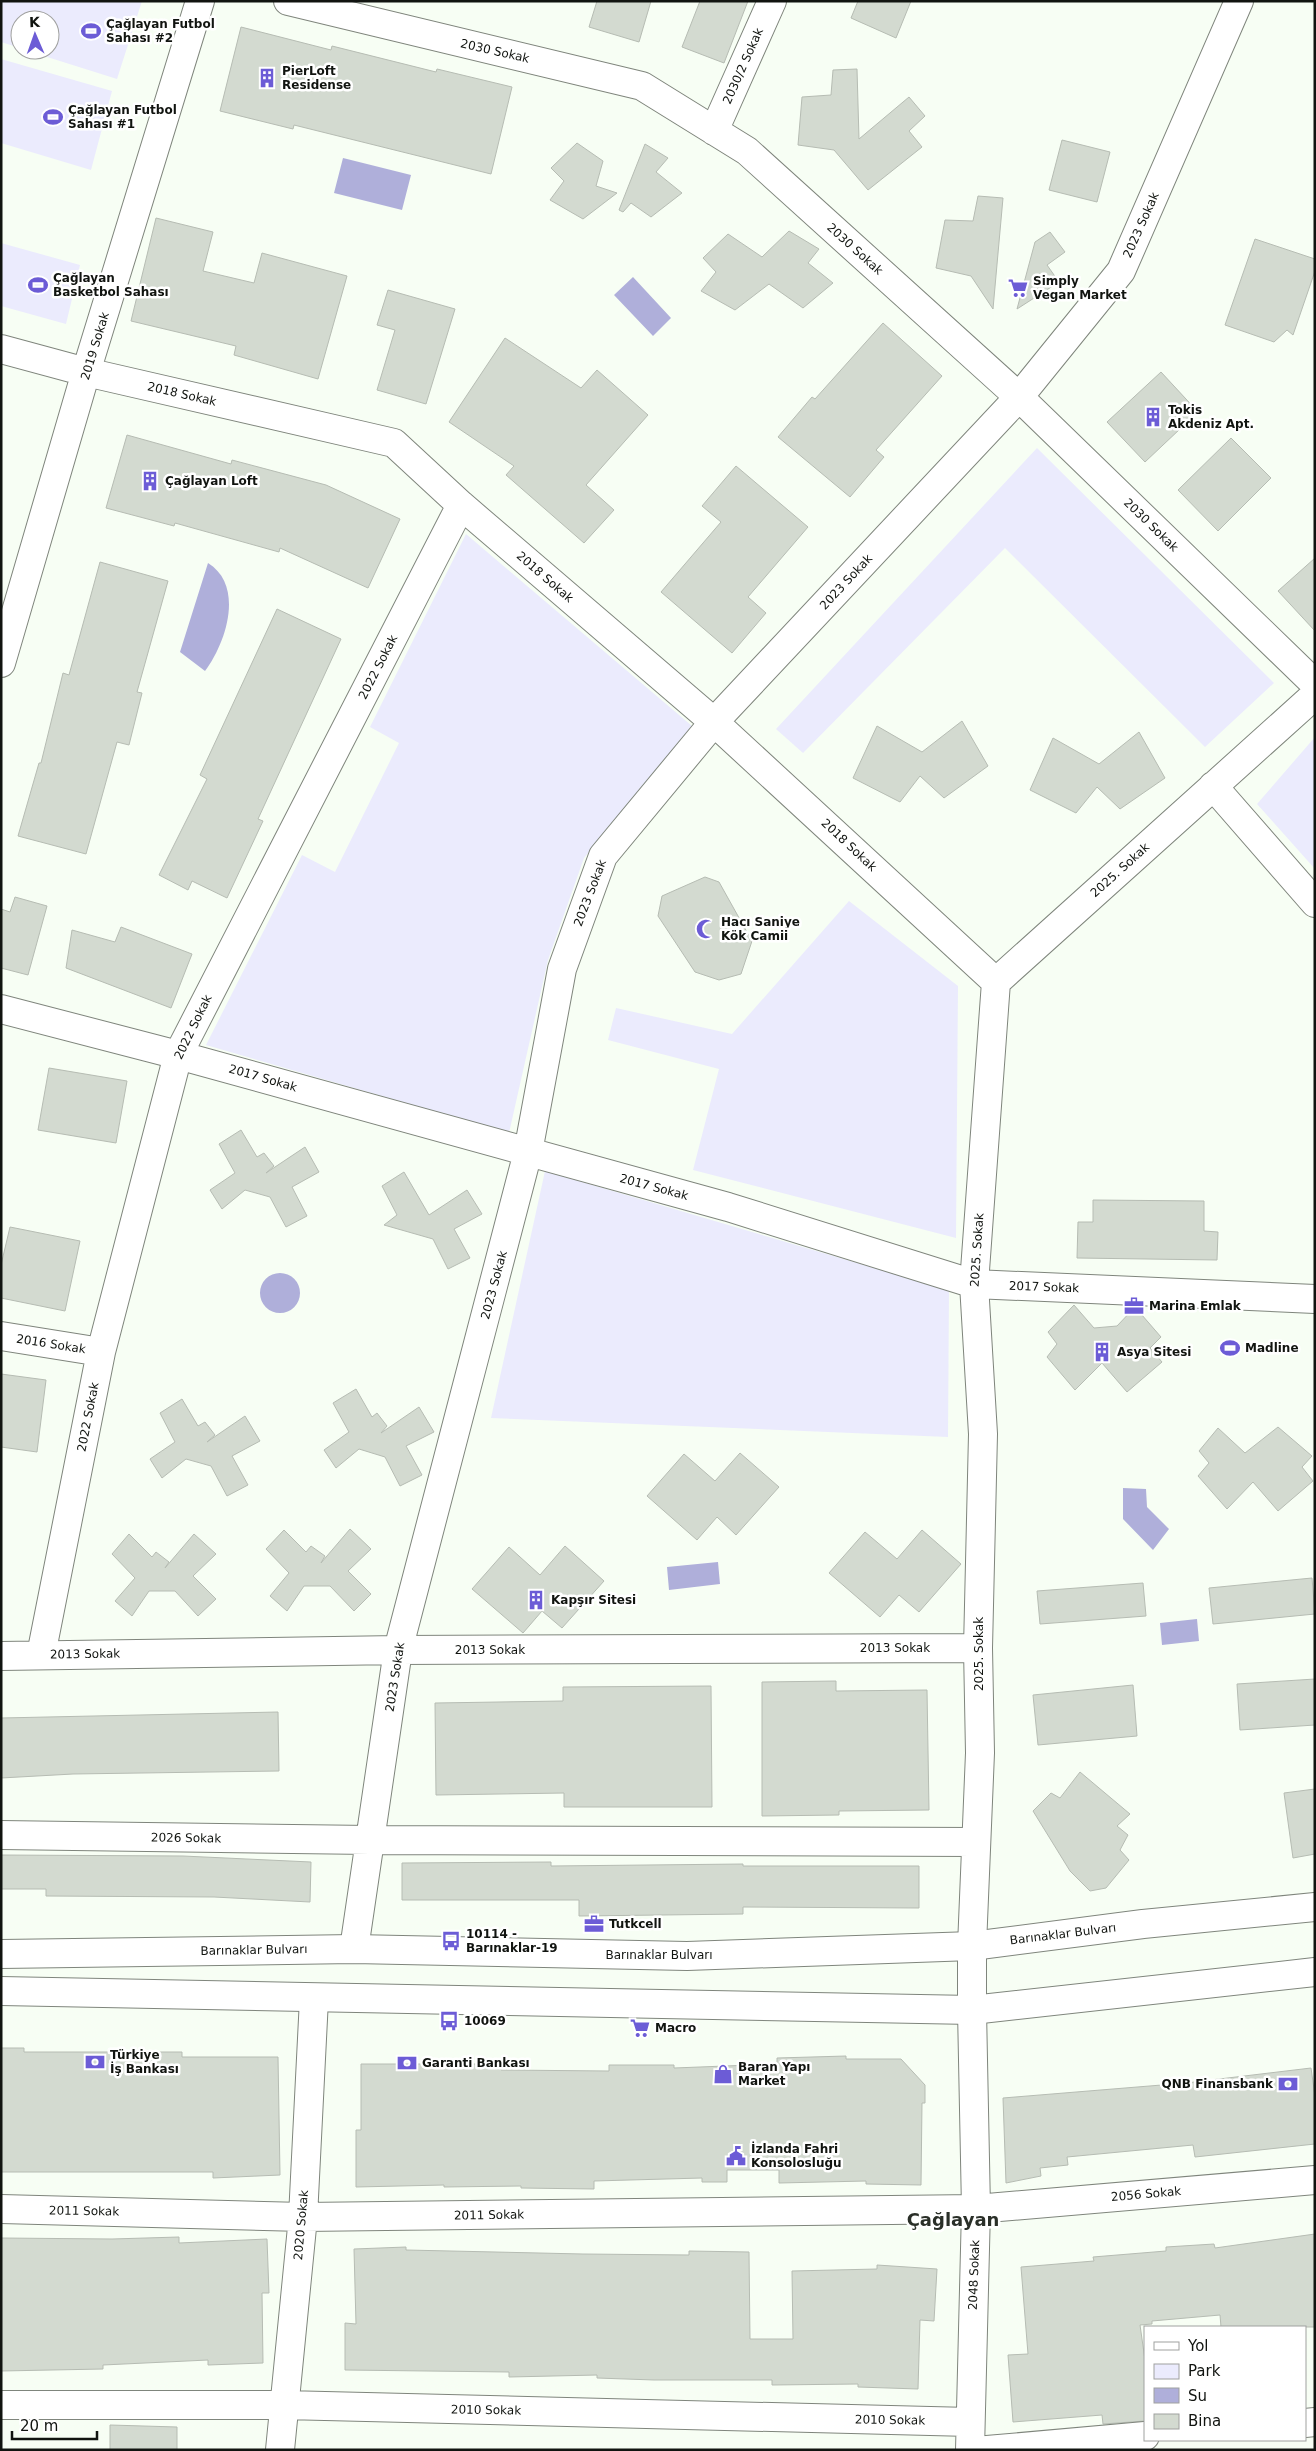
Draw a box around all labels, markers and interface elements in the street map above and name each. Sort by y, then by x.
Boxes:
north arrow [10,10,60,60]
text: K [29,14,41,30]
place label: Çağlayan Futbol Sahası #2 [106,17,215,45]
sports icon: Çağlayan Futbol Sahası #2 [80,20,102,42]
street label: 2030/2 Sokak [720,26,766,106]
street label: 2030 Sokak [459,36,531,66]
place label: PierLoft Residense [282,64,351,92]
building icon: PierLoft Residense [256,67,278,89]
place label: Çağlayan Futbol Sahası #1 [68,103,177,131]
sports icon: Çağlayan Futbol Sahası #1 [42,106,64,128]
street label: 2023 Sokak [1120,190,1162,260]
street label: 2030 Sokak [824,220,886,278]
place label: Çağlayan Basketbol Sahası [53,271,169,299]
sports icon: Çağlayan Basketbol Sahası [27,274,49,296]
place label: Simply Vegan Market [1033,274,1127,302]
supermarket icon: Simply Vegan Market [1007,277,1029,299]
street label: 2019 Sokak [78,310,112,382]
street label: 2018 Sokak [146,379,218,409]
place label: Tokis Akdeniz Apt. [1168,403,1254,431]
building icon: Tokis Akdeniz Apt. [1142,406,1164,428]
building icon: Çağlayan Loft [139,470,161,492]
place label: Çağlayan Loft [165,474,258,488]
street label: 2030 Sokak [1121,496,1181,555]
street label: 2018 Sokak [514,549,576,605]
street label: 2023 Sokak [817,551,875,613]
street label: 2022 Sokak [356,632,400,702]
street label: 2018 Sokak [818,816,880,874]
street label: 2025. Sokak [1088,840,1152,900]
street label: 2023 Sokak [571,858,609,928]
place label: Hacı Saniye Kök Camii [721,915,800,943]
mosque icon: Hacı Saniye Kök Camii [695,918,717,940]
street label: 2022 Sokak [171,992,215,1062]
street label: 2017 Sokak [227,1062,299,1094]
street label: 2017 Sokak [618,1171,690,1203]
street label: 2025. Sokak [967,1212,987,1287]
street label: 2023 Sokak [478,1249,510,1321]
street label: 2017 Sokak [1009,1279,1079,1295]
office icon: Marina Emlak [1123,1295,1145,1317]
place label: Marina Emlak [1149,1299,1242,1313]
street label: 2016 Sokak [15,1332,87,1356]
sports icon: Madline [1219,1337,1241,1359]
building icon: Asya Sitesi [1091,1341,1113,1363]
place label: Madline [1245,1341,1299,1355]
place label: Asya Sitesi [1117,1345,1191,1359]
street label: 2022 Sokak [74,1381,102,1453]
building icon: Kapşır Sitesi [525,1589,547,1611]
place label: Kapşır Sitesi [551,1593,636,1607]
street label: 2025. Sokak [972,1617,986,1691]
street label: 2023 Sokak [383,1641,407,1713]
street label: 2013 Sokak [860,1641,930,1655]
street label: 2013 Sokak [455,1643,525,1657]
street label: 2013 Sokak [50,1646,120,1662]
street label: 2026 Sokak [151,1830,221,1846]
office icon: Tutkcell [583,1913,605,1935]
place label: Tutkcell [609,1917,662,1931]
street label: Barınaklar Bulvarı [1009,1921,1117,1947]
place label: 10114 - Barınaklar-19 [466,1927,558,1955]
bus stop icon: 10114 - Barınaklar-19 [440,1930,462,1952]
street label: Barınaklar Bulvarı [200,1942,308,1958]
street label: Barınaklar Bulvarı [605,1948,713,1962]
bus stop icon: 10069 [438,2010,460,2032]
place label: 10069 [464,2014,506,2028]
supermarket icon: Macro [629,2017,651,2039]
place label: Macro [655,2021,696,2035]
place label: Türkiye İş Bankası [110,2048,179,2076]
bank icon: Türkiye İş Bankası [84,2051,106,2073]
bank icon: Garanti Bankası [396,2052,418,2074]
place label: Garanti Bankası [422,2056,530,2070]
place label: Baran Yapı Market [738,2060,810,2088]
shop icon: Baran Yapı Market [712,2063,734,2085]
bank icon: QNB Finansbank [1277,2073,1299,2095]
place label: QNB Finansbank [1162,2077,1274,2091]
place label: İzlanda Fahri Konsolosluğu [751,2141,842,2170]
public building icon: İzlanda Fahri Konsolosluğu [725,2145,747,2167]
street label: 2056 Sokak [1110,2184,1182,2204]
street label: 2020 Sokak [291,2189,311,2261]
street label: 2011 Sokak [49,2203,119,2219]
street label: 2011 Sokak [454,2207,524,2223]
district label: Çağlayan [907,2209,999,2230]
street label: 2048 Sokak [966,2240,982,2310]
legend [1144,2326,1306,2441]
text: Yol [1187,2337,1209,2355]
text: Park [1188,2362,1221,2380]
text: Su [1188,2387,1207,2405]
street label: 2010 Sokak [451,2402,521,2418]
scale bar [12,2408,98,2440]
street label: 2010 Sokak [855,2412,925,2428]
text: Bina [1188,2412,1221,2430]
text: 20 m [20,2417,58,2435]

